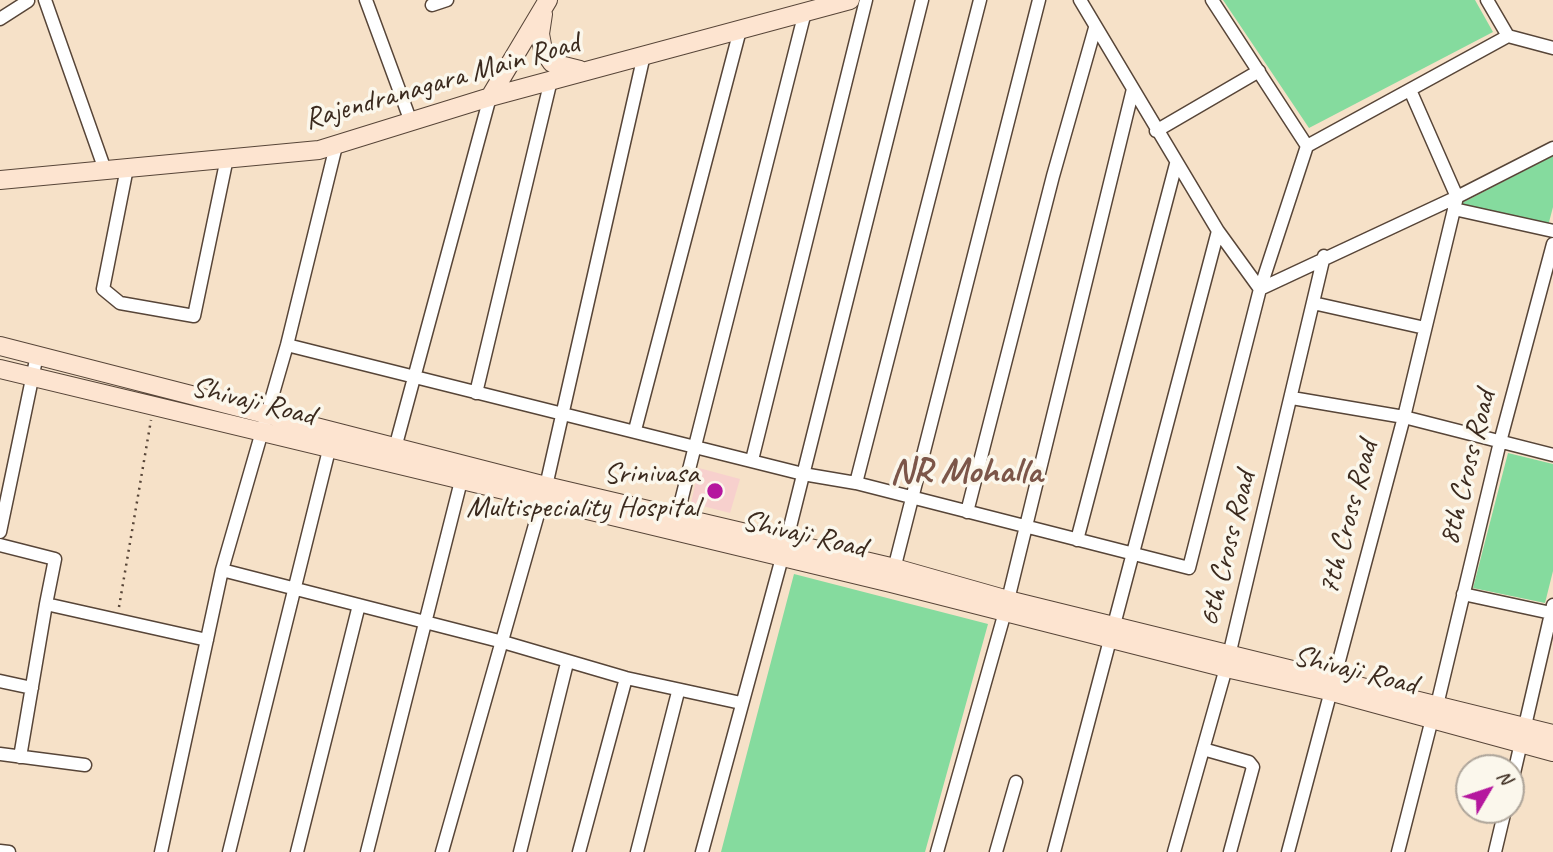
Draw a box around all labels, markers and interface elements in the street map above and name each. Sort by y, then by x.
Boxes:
street label: Rajendranagara Main Road [300,26,584,138]
street label: Shivaji Road [188,369,318,435]
street label: 8th Cross Road [1431,387,1505,549]
street label: 7th Cross Road [1311,437,1387,599]
district label: NR Mohalla [890,450,1042,494]
place label: Srinivasa Multispeciality Hospital [466,456,699,526]
street label: 6th Cross Road [1191,468,1265,630]
marker: Srinivasa Multispeciality Hospital [705,481,725,501]
street label: Shivaji Road [739,503,869,567]
street label: Shivaji Road [1290,638,1420,704]
north arrow [1455,754,1525,824]
text: N [1492,765,1518,789]

